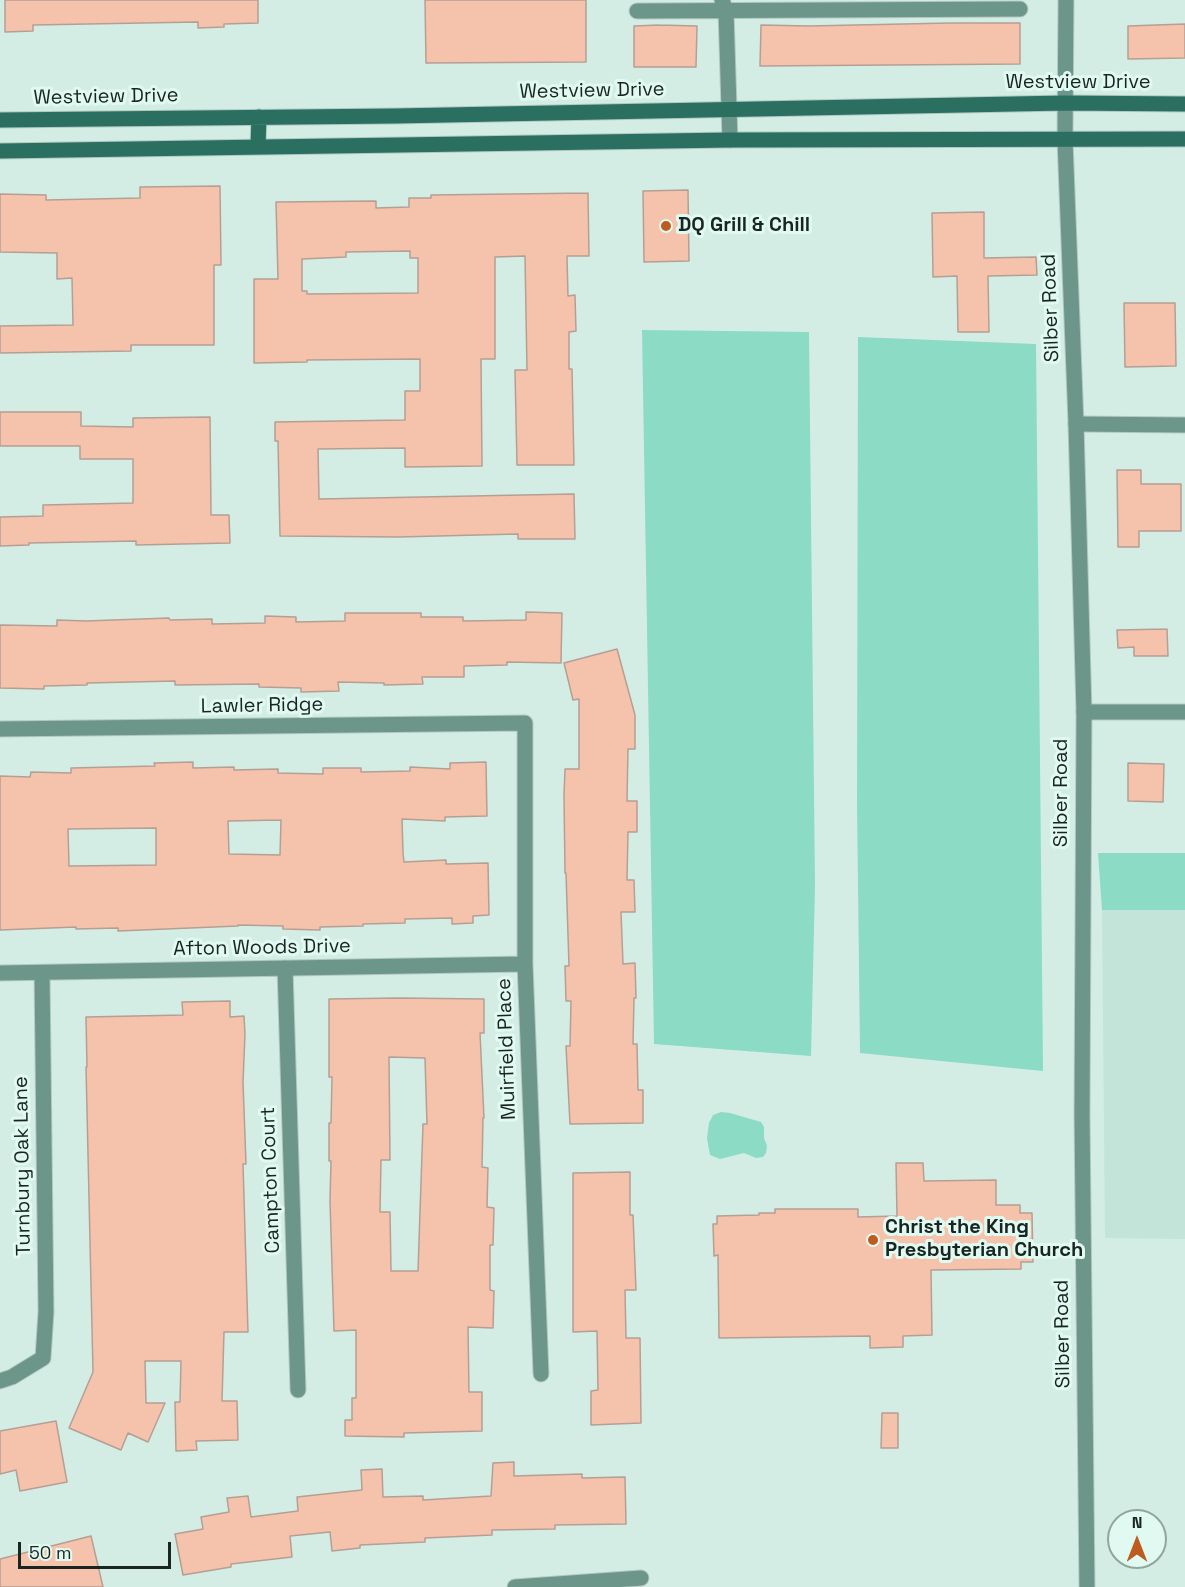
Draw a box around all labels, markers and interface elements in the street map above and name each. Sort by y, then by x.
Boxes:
street label: Westview Drive [1006,71,1150,95]
street label: Westview Drive [519,78,665,104]
street label: Westview Drive [33,84,179,110]
place label: DQ Grill & Chill [678,214,810,238]
marker: DQ Grill & Chill [659,219,673,233]
street label: Silber Road [1037,253,1065,363]
street label: Lawler Ridge [200,693,324,719]
street label: Silber Road [1050,739,1074,847]
street label: Afton Woods Drive [173,934,351,962]
street label: Muirfield Place [493,978,521,1120]
street label: Turnbury Oak Lane [9,1076,37,1256]
street label: Campton Court [256,1106,286,1254]
place label: Christ the King Presbyterian Church [885,1216,1083,1263]
marker: Christ the King Presbyterian Church [866,1233,880,1247]
street label: Silber Road [1050,1280,1076,1388]
north arrow [1107,1509,1167,1569]
text: N [1132,1512,1142,1533]
scale bar [21,1530,174,1568]
text: 50 m [29,1541,71,1564]

